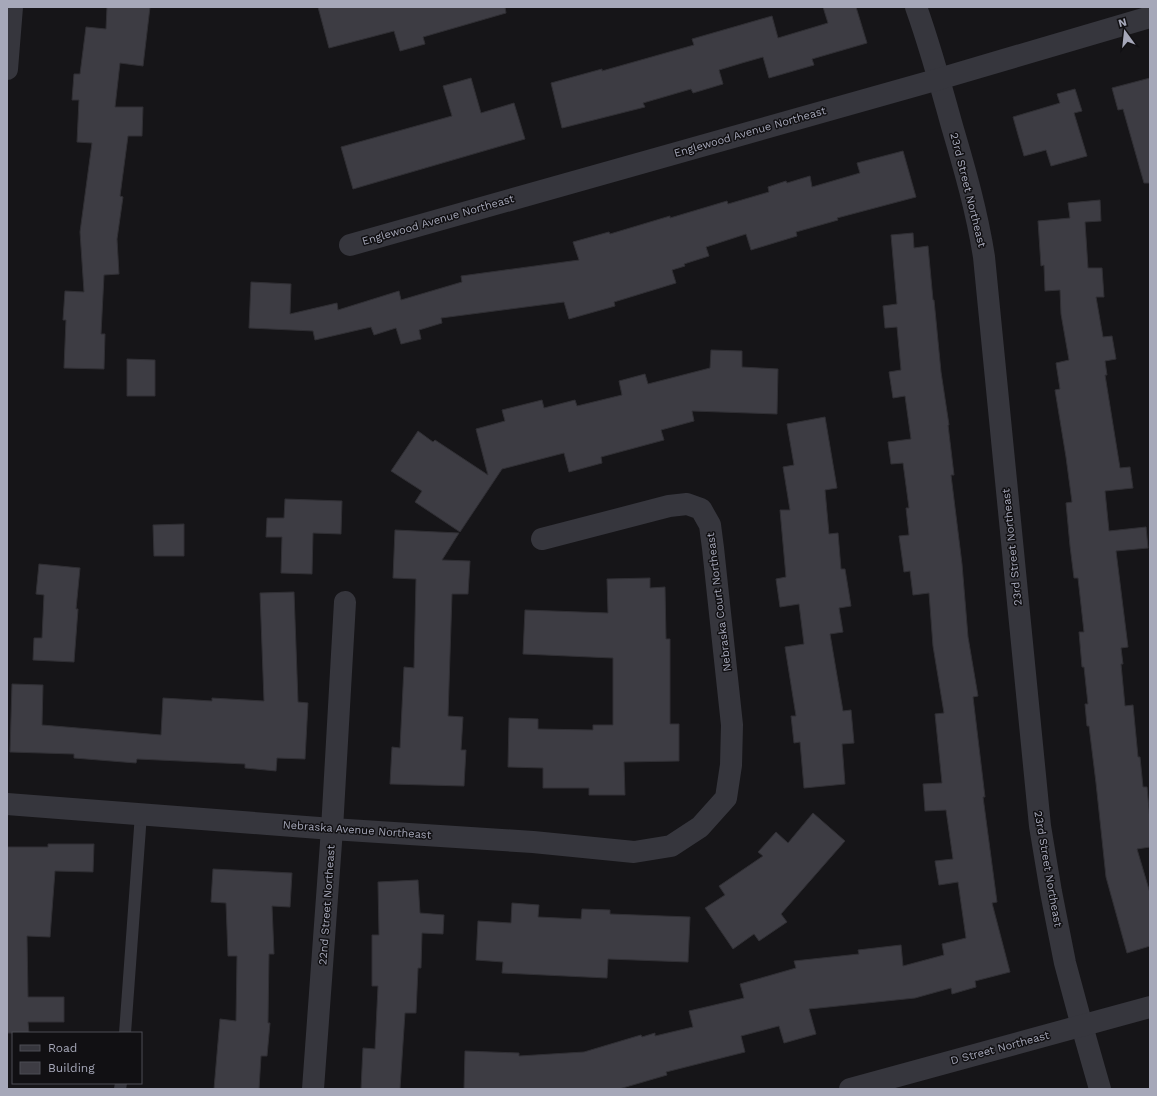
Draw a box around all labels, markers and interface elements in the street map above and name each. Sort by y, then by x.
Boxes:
north arrow [1105,12,1145,52]
text: N [1117,15,1128,30]
street label: Englewood Avenue Northeast [673,104,828,160]
street label: 23rd Street Northeast [947,131,989,249]
street label: Englewood Avenue Northeast [361,192,516,248]
street label: 23rd Street Northeast [999,487,1025,606]
street label: Nebraska Court Northeast [704,531,734,672]
street label: 23rd Street Northeast [1031,810,1065,929]
street label: Nebraska Avenue Northeast [282,818,432,842]
street label: 22nd Street Northeast [316,844,338,965]
street label: D Street Northeast [949,1028,1051,1067]
legend [12,1032,142,1084]
text: Road [48,1041,77,1055]
text: Building [48,1061,95,1075]

